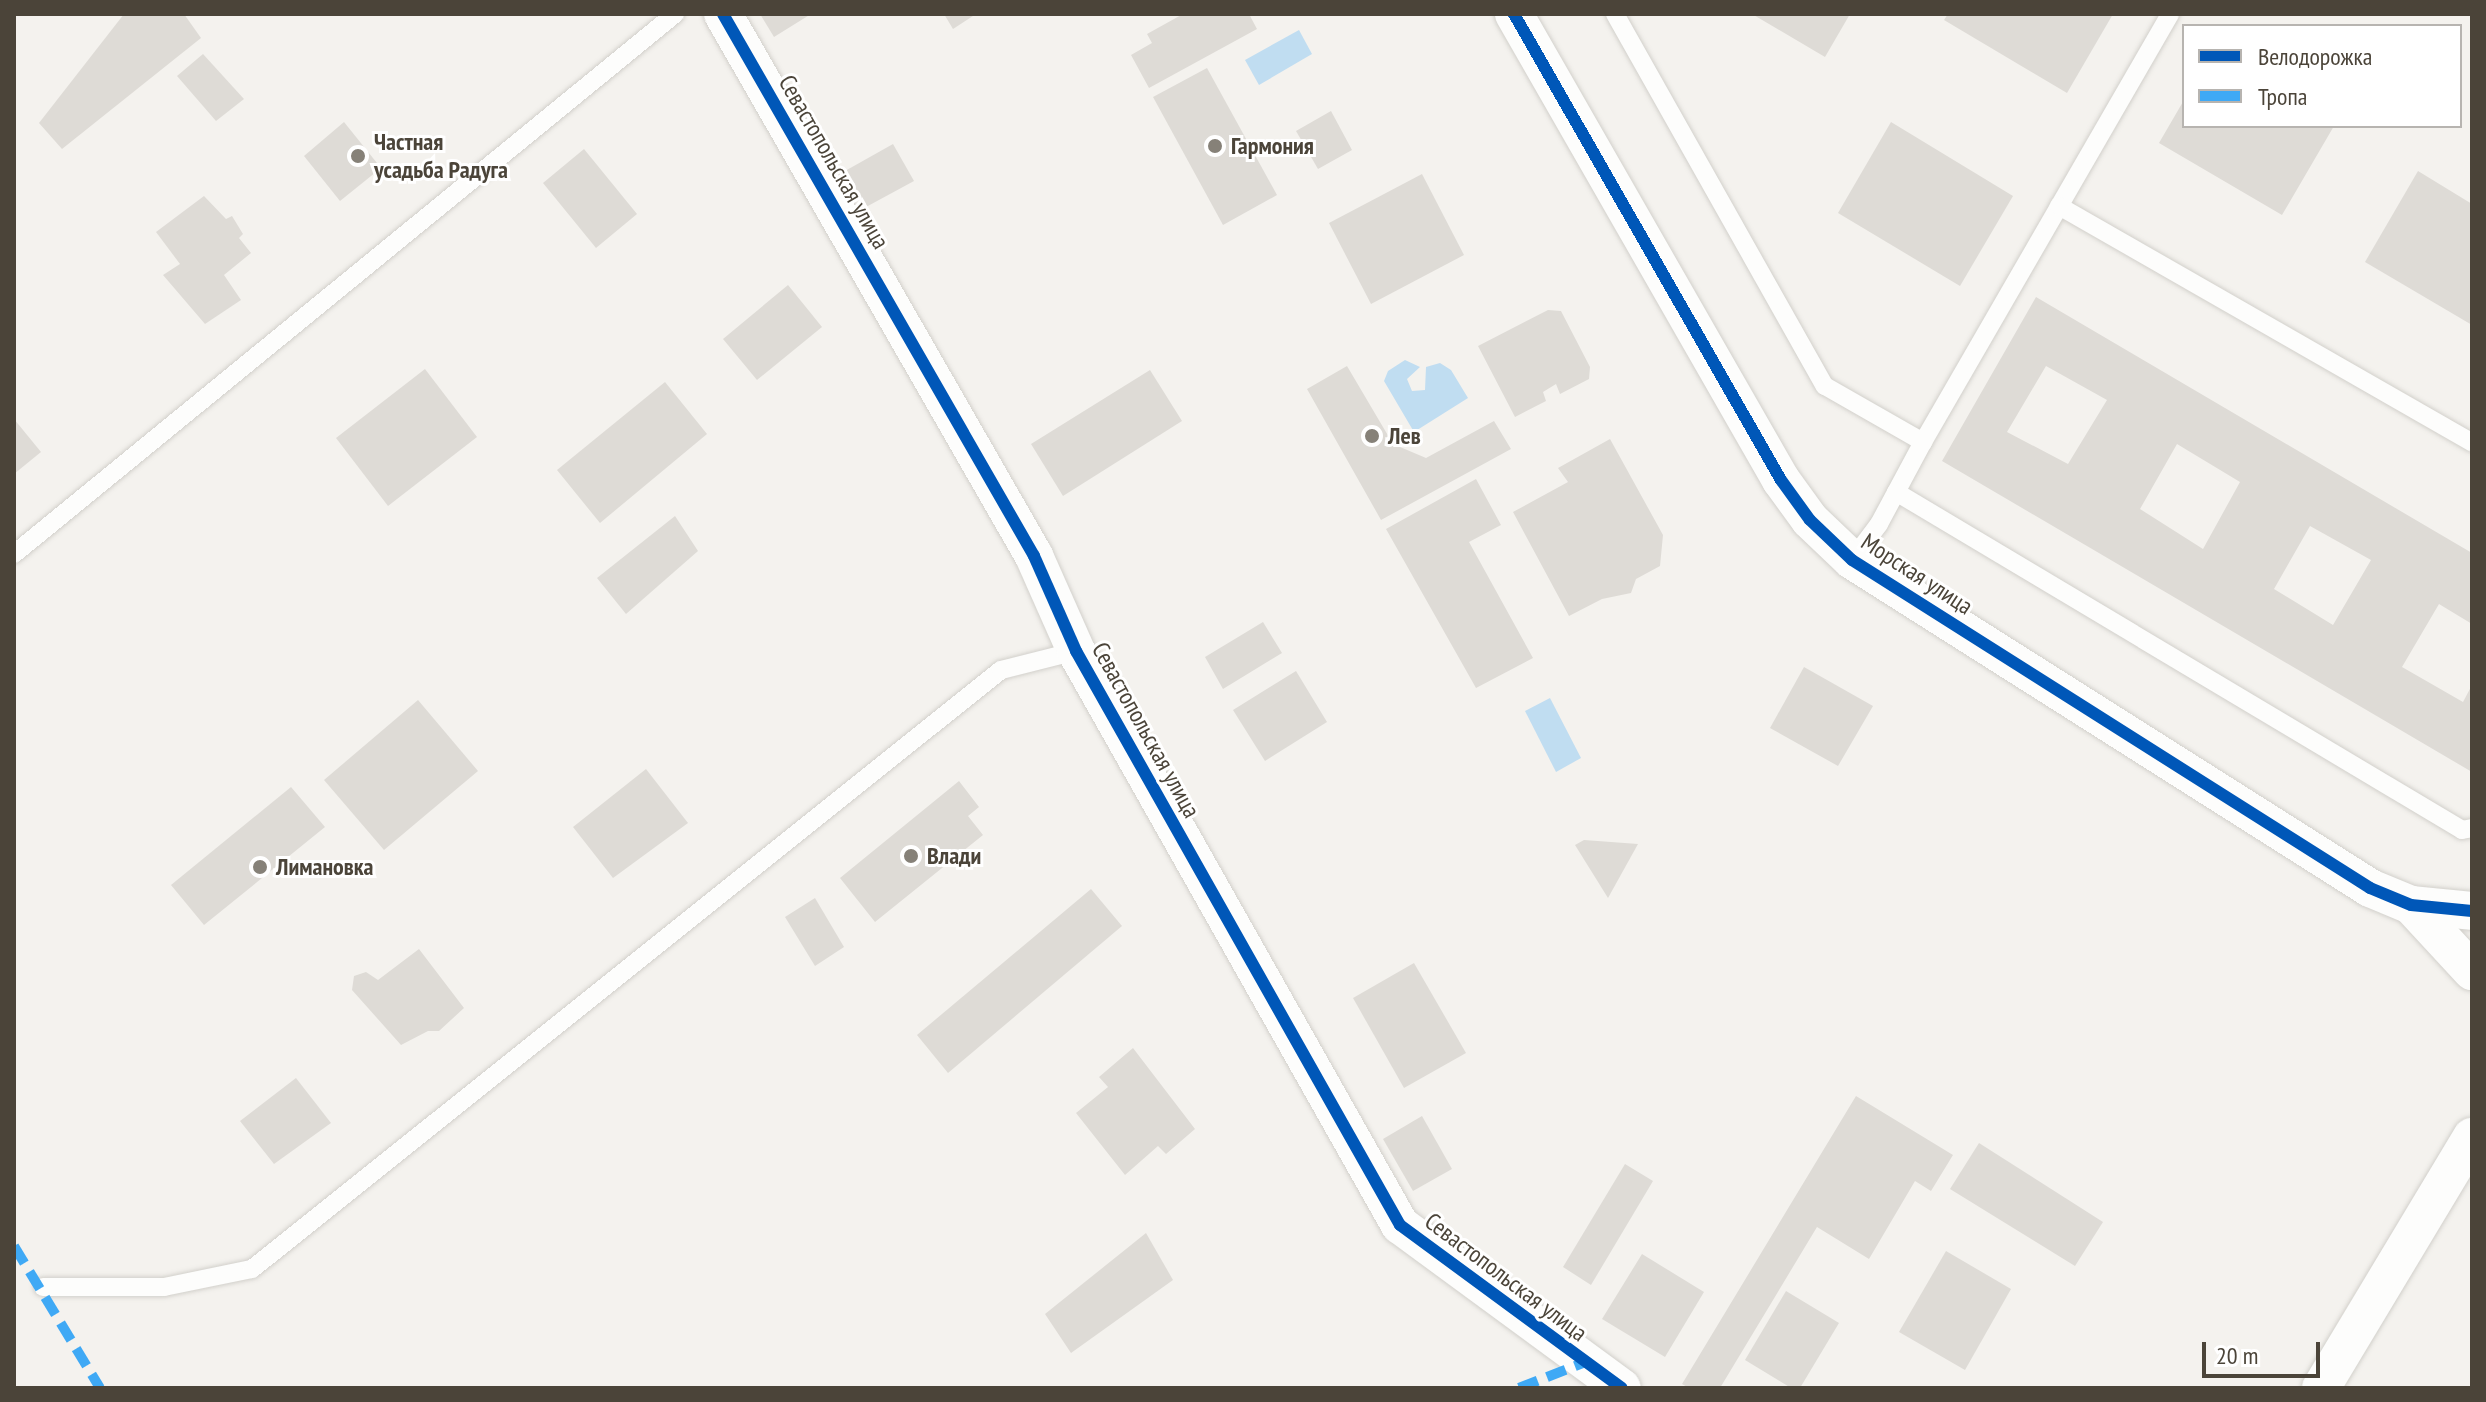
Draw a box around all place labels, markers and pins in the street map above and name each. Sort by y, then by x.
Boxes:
place label: Частная усадьба Радуга [374,128,508,184]
place label: Гармония [1231,132,1314,160]
marker: Гармония [1206,137,1224,155]
marker: Частная усадьба Радуга [349,147,367,165]
place label: Лев [1388,422,1421,450]
marker: Лев [1363,427,1381,445]
place label: Влади [927,842,981,870]
marker: Влади [902,847,920,865]
place label: Лимановка [276,853,374,881]
marker: Лимановка [251,858,269,876]

